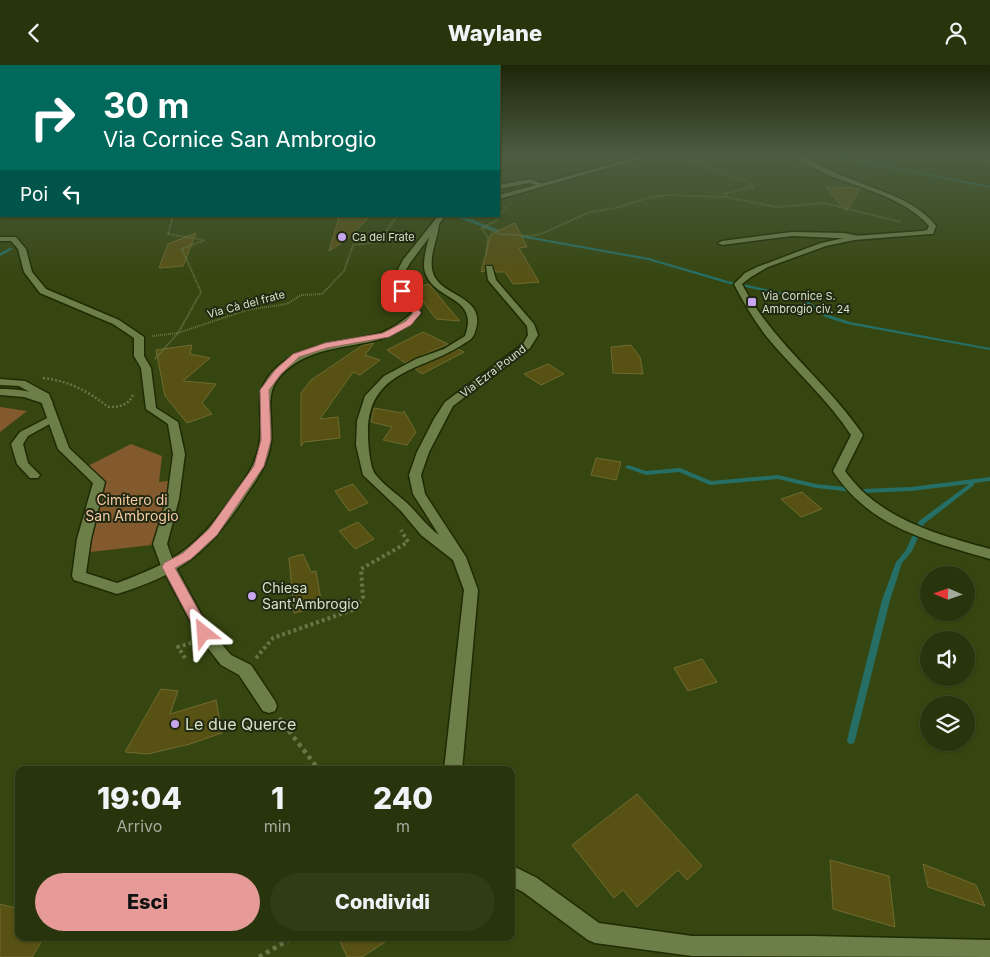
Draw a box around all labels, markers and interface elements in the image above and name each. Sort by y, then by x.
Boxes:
icon: back [20,19,48,47]
icon: person [942,19,970,47]
text: Waylane [448,20,542,46]
text: 30 m [103,84,189,126]
icon: right [20,85,85,150]
text: Via Cornice San Ambrogio [103,126,377,152]
icon: left [58,180,86,208]
text: Poi [20,183,48,206]
place label: Ca del Frate [352,230,415,244]
marker: Ca del Frate [336,231,348,243]
pin [381,270,423,312]
icon: arrive [388,277,416,305]
street label: Via Cà del frate [206,287,286,321]
place label: Via Cornice S. Ambrogio civ. 24 [762,289,850,316]
marker: Via Cornice S. Ambrogio civ. 24 [746,296,758,308]
street label: Via Ezra Pound [457,342,529,400]
park label: Cimitero di San Ambrogio [85,491,179,524]
north arrow [920,566,975,621]
map controls [920,566,975,751]
place label: Chiesa Sant'Ambrogio [262,579,359,612]
marker: Chiesa Sant'Ambrogio [246,590,258,602]
position arrow [177,606,229,658]
button: sound [920,631,975,686]
button: layers [920,696,975,751]
place label: Le due Querce [185,714,296,734]
marker: Le due Querce [169,718,181,730]
text: 19:04 [97,780,182,816]
text: 1 [271,780,284,816]
text: 240 [373,780,433,816]
text: Arrivo [117,816,162,836]
text: min [264,816,291,836]
text: m [396,816,410,836]
button: Esci [35,873,260,931]
button: Condividi [270,873,495,931]

